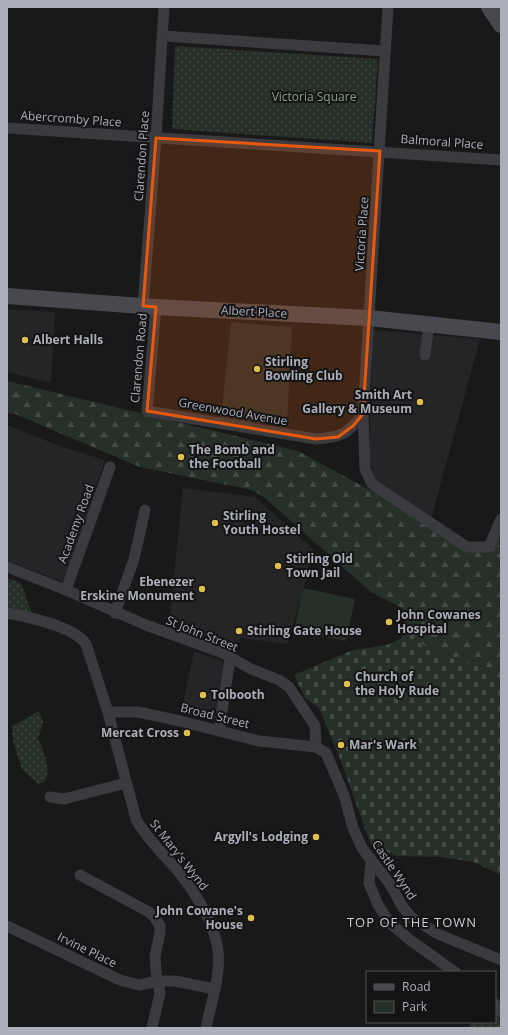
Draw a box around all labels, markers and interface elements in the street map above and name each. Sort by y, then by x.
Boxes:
park label: Victoria Square [272,88,357,105]
street label: Abercromby Place [20,106,122,131]
street label: Clarendon Place [130,110,153,202]
street label: Balmoral Place [400,130,484,153]
street label: Victoria Place [350,196,373,272]
street label: Albert Place [220,301,288,322]
street label: Clarendon Road [126,312,151,403]
place label: Albert Halls [33,331,103,348]
marker: Albert Halls [20,335,30,345]
place label: Stirling Bowling Club [265,353,343,384]
marker: Stirling Bowling Club [252,364,262,374]
place label: Smith Art Gallery & Museum [302,386,412,417]
street label: Greenwood Avenue [177,394,289,430]
marker: Smith Art Gallery & Museum [415,397,425,407]
place label: The Bomb and the Football [189,441,275,472]
marker: The Bomb and the Football [176,452,186,462]
street label: Academy Road [53,482,98,566]
place label: Stirling Youth Hostel [223,507,301,538]
marker: Stirling Youth Hostel [210,518,220,528]
place label: Stirling Old Town Jail [286,550,353,581]
marker: Stirling Old Town Jail [273,561,283,571]
place label: Ebenezer Erskine Monument [80,573,195,604]
marker: Ebenezer Erskine Monument [197,584,207,594]
place label: John Cowanes Hospital [396,606,481,637]
street label: St John Street [164,611,241,656]
marker: John Cowanes Hospital [384,617,394,627]
place label: Stirling Gate House [247,622,362,639]
marker: Stirling Gate House [234,626,244,636]
place label: Church of the Holy Rude [355,668,439,699]
marker: Church of the Holy Rude [342,679,352,689]
place label: Tolbooth [211,686,265,703]
marker: Tolbooth [198,690,208,700]
street label: Broad Street [179,699,251,732]
place label: Mercat Cross [101,724,179,741]
marker: Mercat Cross [182,728,192,738]
place label: Mar's Wark [349,736,418,753]
marker: Mar's Wark [336,740,346,750]
street label: St Mary's Wynd [146,816,212,894]
place label: Argyll's Lodging [214,828,308,845]
marker: Argyll's Lodging [311,832,321,842]
street label: Castle Wynd [368,836,421,903]
place label: John Cowane's House [155,902,243,933]
marker: John Cowane's House [246,913,256,923]
district label: TOP OF THE TOWN [347,913,477,931]
street label: Irvine Place [55,928,120,971]
legend [366,971,496,1023]
text: Road [402,978,431,995]
text: Park [402,998,428,1015]

